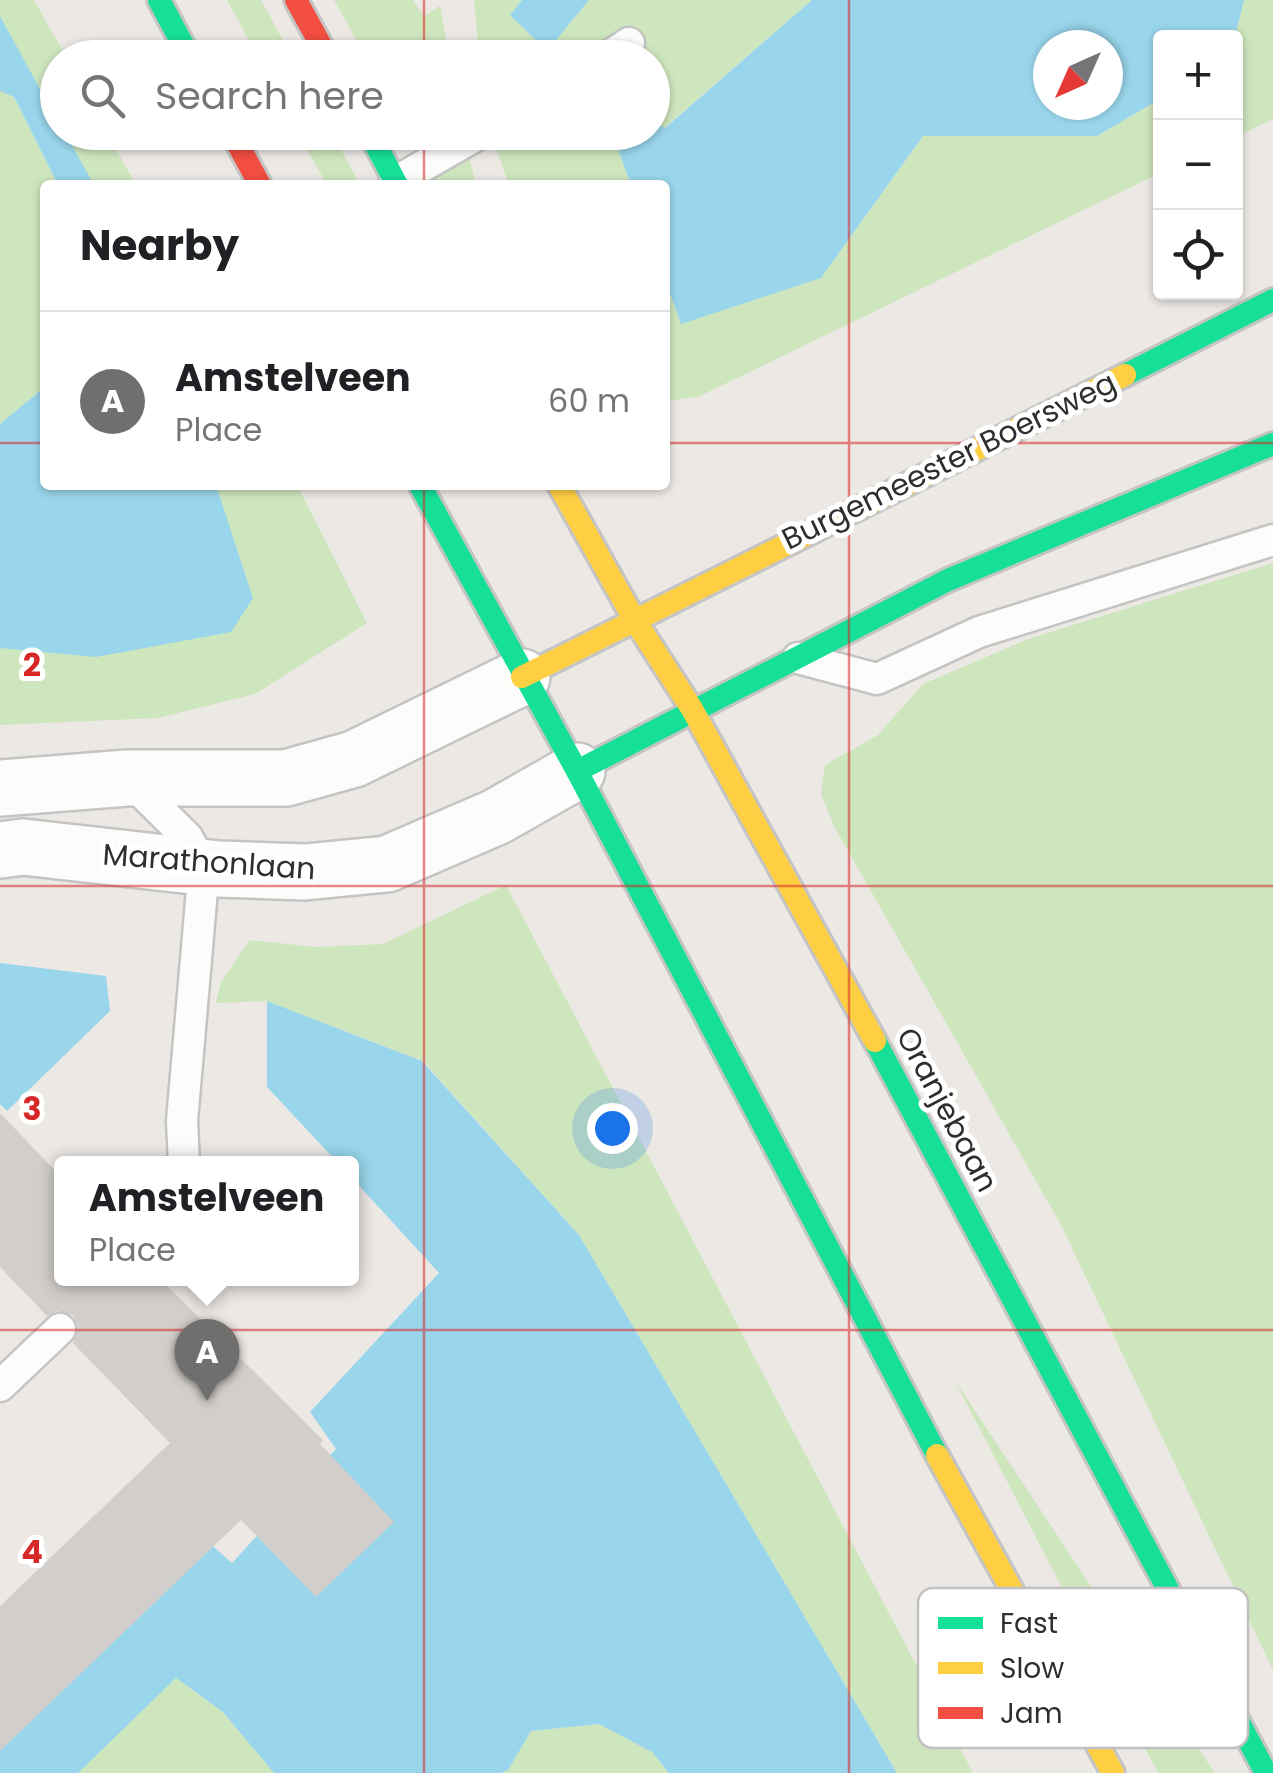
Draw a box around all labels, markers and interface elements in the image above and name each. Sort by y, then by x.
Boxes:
north arrow [1033,30,1123,120]
map controls [1153,30,1243,300]
button: + [1153,30,1243,120]
search box [40,40,670,150]
icon: search [75,68,130,123]
text: Search here [155,69,384,122]
button: − [1153,120,1243,210]
button: locate [1153,210,1243,300]
text: Nearby [80,216,239,275]
text: Amstelveen [175,351,411,404]
street label: Burgemeester Boersweg [775,361,1123,560]
text: A [101,378,124,423]
text: 60 m [548,378,630,423]
text: Place [175,407,262,452]
text: 2 [23,642,41,687]
street label: Marathonlaan [101,833,317,890]
street label: Oranjebaan [886,1020,1009,1199]
text: 3 [22,1086,42,1131]
your location [587,1103,638,1154]
popup [54,1156,359,1286]
text: Amstelveen [89,1171,324,1224]
text: Place [89,1227,176,1272]
pin: A [174,1318,240,1401]
text: 4 [21,1529,43,1574]
legend [918,1588,1248,1748]
text: Fast [1000,1604,1058,1643]
text: Slow [1000,1649,1064,1688]
text: Jam [1000,1694,1063,1733]

